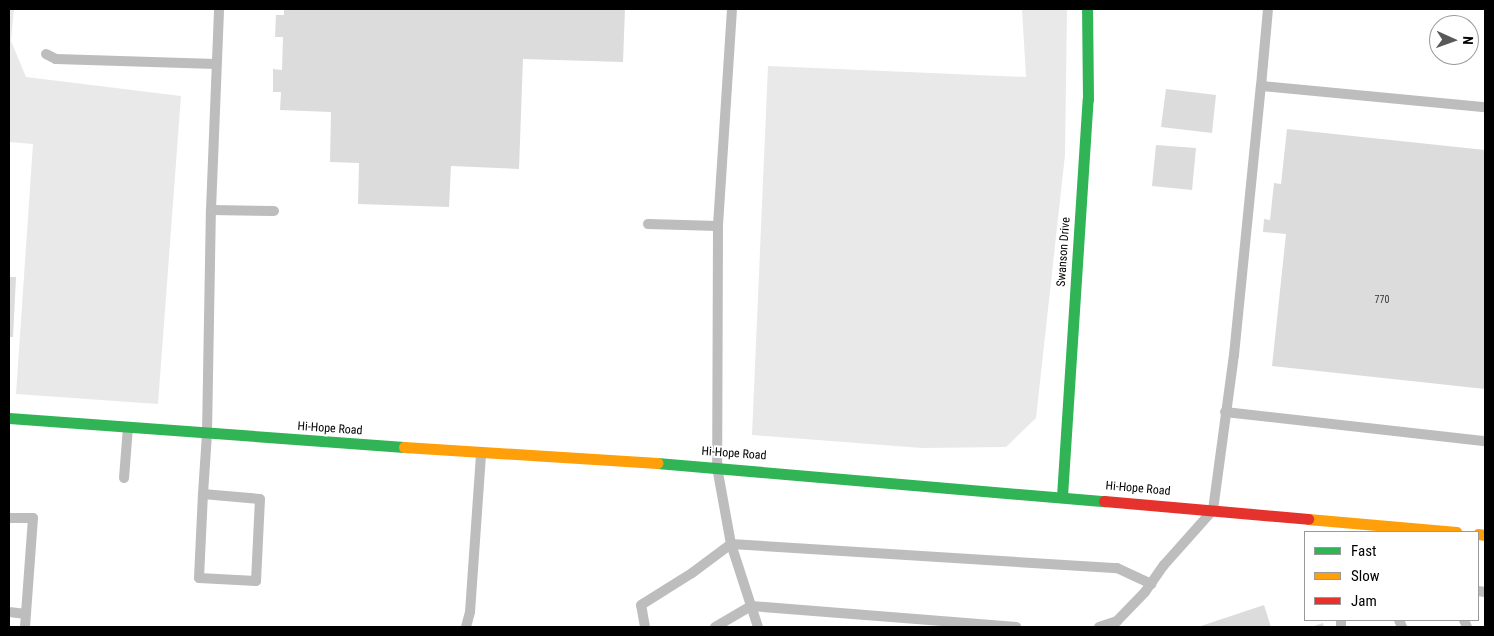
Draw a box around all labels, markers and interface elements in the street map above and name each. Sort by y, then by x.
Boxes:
north arrow [1429,15,1479,65]
text: N [1460,36,1476,45]
street label: Swanson Drive [1054,217,1074,287]
house number: 770 [1375,294,1389,306]
street label: Hi-Hope Road [297,420,363,438]
street label: Hi-Hope Road [701,445,767,463]
street label: Hi-Hope Road [1105,479,1171,499]
legend [1304,531,1479,621]
text: Fast [1351,542,1376,560]
text: Slow [1351,567,1380,585]
text: Jam [1351,592,1377,610]

